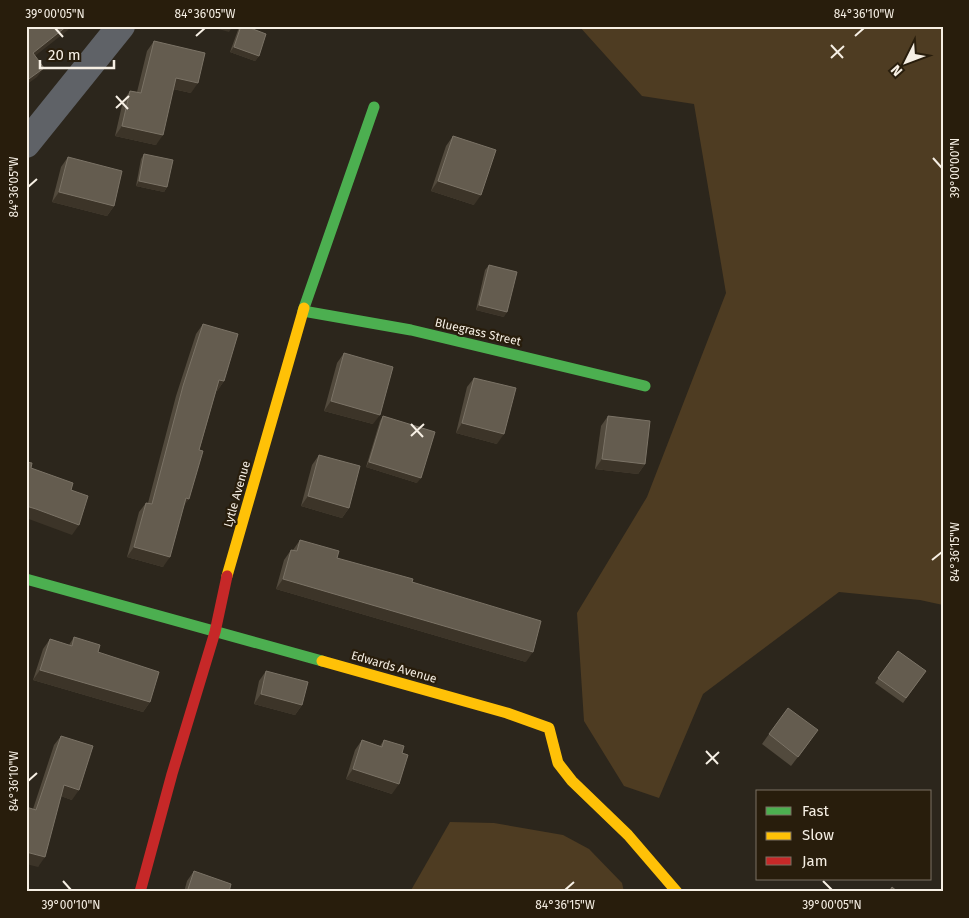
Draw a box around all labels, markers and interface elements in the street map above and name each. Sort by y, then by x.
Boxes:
text: 39°00'05"N [25,7,85,21]
text: 84°36'05"W [175,7,236,21]
text: 84°36'10"W [834,7,894,21]
scale bar [40,38,114,70]
north arrow [882,38,932,88]
text: 20 m [48,46,81,64]
text: N [887,61,906,80]
text: 39°00'00"N [948,138,962,198]
text: 84°36'05"W [7,156,21,217]
street label: Bluegrass Street [434,315,523,349]
street label: Lytle Avenue [221,459,253,529]
text: 84°36'15"W [948,522,962,582]
street label: Edwards Avenue [350,648,438,686]
text: 84°36'10"W [7,751,21,811]
legend [756,790,932,880]
text: Fast [802,802,829,820]
text: Slow [802,826,834,844]
text: Jam [802,852,828,870]
text: 39°00'10"N [41,898,101,912]
text: 84°36'15"W [535,898,595,912]
text: 39°00'05"N [802,898,862,912]

